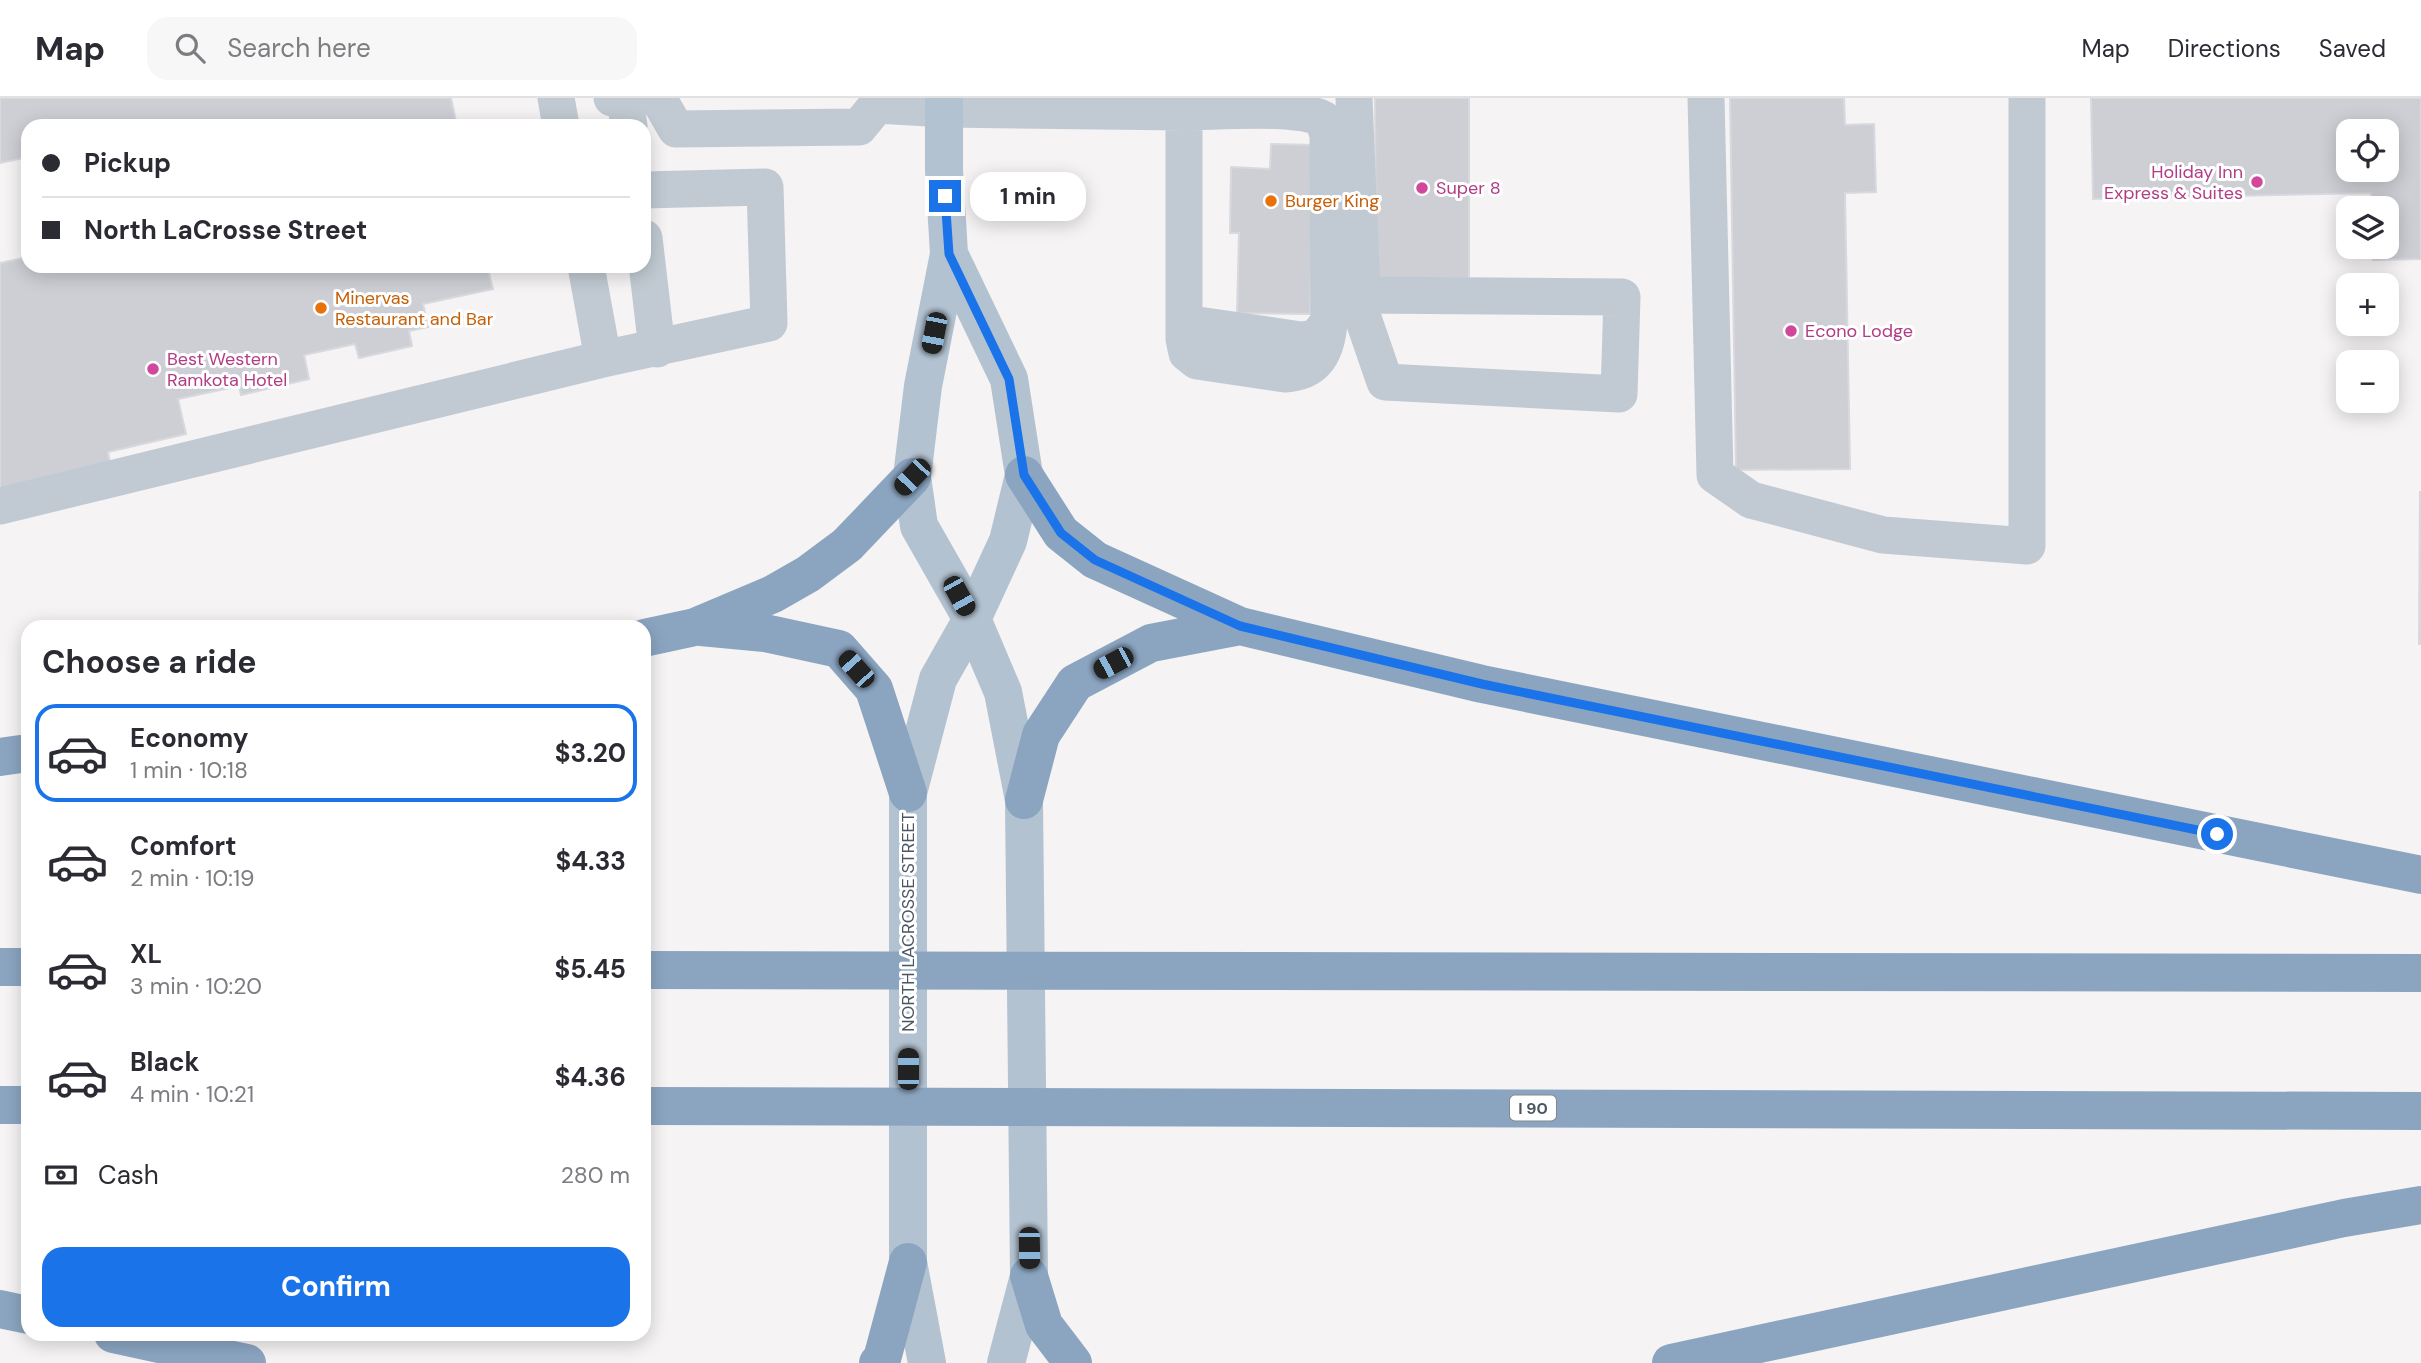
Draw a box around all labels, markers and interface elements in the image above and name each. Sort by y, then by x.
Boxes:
search box [147,17,637,80]
text: Map [35,27,105,70]
icon: search [171,29,209,67]
text: Search here [227,31,371,65]
text: Map [2082,33,2130,64]
text: Directions [2168,33,2281,64]
text: Saved [2319,33,2386,64]
map controls [2336,119,2399,413]
button: locate [2336,119,2399,182]
text: Pickup [84,146,171,180]
place label: Holiday Inn Express & Suites [2104,160,2243,205]
callout: 1 min [970,172,1085,220]
marker: Holiday Inn Express & Suites [2249,174,2265,190]
place label: Super 8 [1436,176,1501,200]
route end [929,180,961,212]
marker: Super 8 [1414,180,1430,196]
text: 1 min [1000,181,1056,211]
place label: Burger King [1285,189,1379,213]
marker: Burger King [1263,193,1279,209]
button: layers [2336,196,2399,259]
text: North LaCrosse Street [84,213,367,247]
button: + [2336,273,2399,336]
place label: Minervas Restaurant and Bar [335,286,494,331]
marker: Minervas Restaurant and Bar [313,300,329,316]
car [920,310,949,356]
place label: Econo Lodge [1805,319,1913,343]
marker: Econo Lodge [1783,323,1799,339]
place label: Best Western Ramkota Hotel [167,347,287,392]
button: − [2336,350,2399,413]
marker: Best Western Ramkota Hotel [145,361,161,377]
car [890,455,935,499]
car [940,573,979,619]
text: Choose a ride [42,641,257,683]
car [1090,644,1137,682]
car [835,646,878,692]
text: Economy [130,721,248,755]
icon: car [46,722,109,785]
text: $3.20 [555,736,626,770]
text: 1 min · 10:18 [130,755,248,785]
street label: NORTH LACROSSE STREET [896,812,920,1032]
route start [2201,818,2233,850]
text: Comfort [130,829,236,863]
icon: car [46,830,109,893]
text: $4.33 [555,844,626,878]
text: 2 min · 10:19 [130,863,255,893]
text: XL [130,937,162,971]
icon: car [46,938,109,1001]
text: $5.45 [554,952,626,986]
text: 3 min · 10:20 [130,971,262,1001]
text: Black [130,1045,200,1079]
icon: car [46,1046,109,1109]
car [898,1048,919,1090]
text: $4.36 [555,1060,626,1094]
text: 4 min · 10:21 [130,1079,254,1109]
road number: I 90 [1510,1096,1556,1120]
icon: cash [42,1156,80,1194]
text: Cash [98,1158,159,1192]
text: 280 m [561,1160,630,1190]
car [1019,1227,1040,1269]
button: Confirm [42,1247,630,1327]

